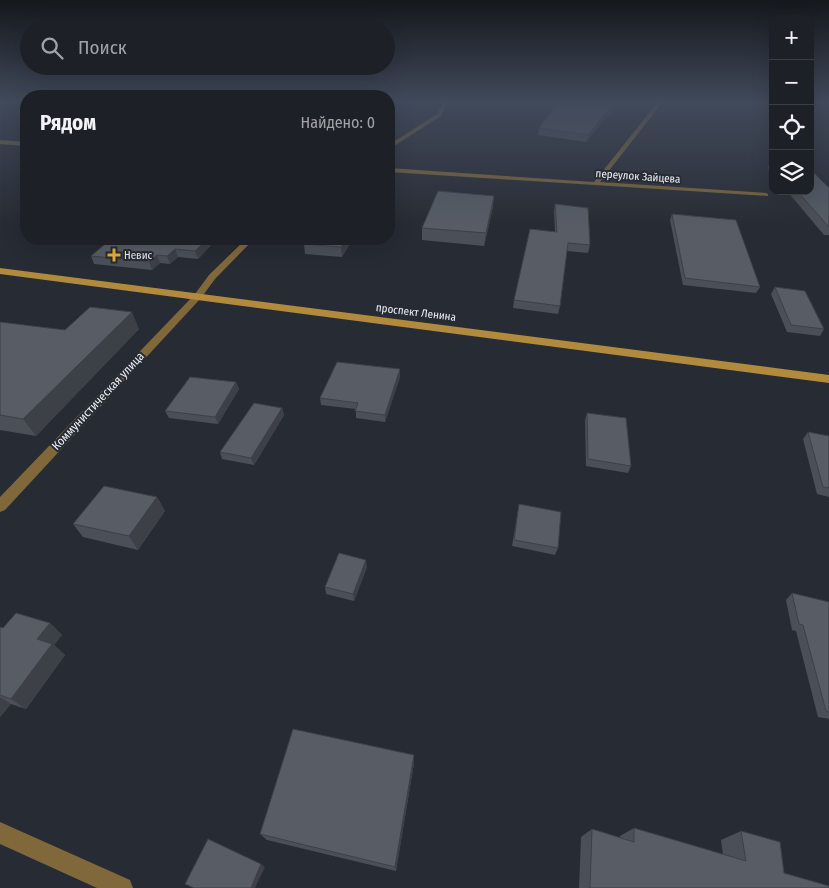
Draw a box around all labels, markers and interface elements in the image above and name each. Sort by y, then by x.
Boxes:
map controls [769,15,814,195]
button: + [769,15,814,60]
search box [20,20,395,75]
icon: search [38,34,66,62]
text: Поиск [78,36,127,59]
button: − [769,60,814,105]
button: locate [769,105,814,150]
text: Рядом [40,110,96,136]
text: Найдено: 0 [301,113,375,132]
button: layers [769,150,814,195]
street label: переулок Зайцева [595,167,681,186]
marker: Невис [108,249,120,261]
place label: Невис [124,249,153,262]
street label: проспект Ленина [375,301,457,324]
street label: Коммунистическая улица [49,349,147,453]

